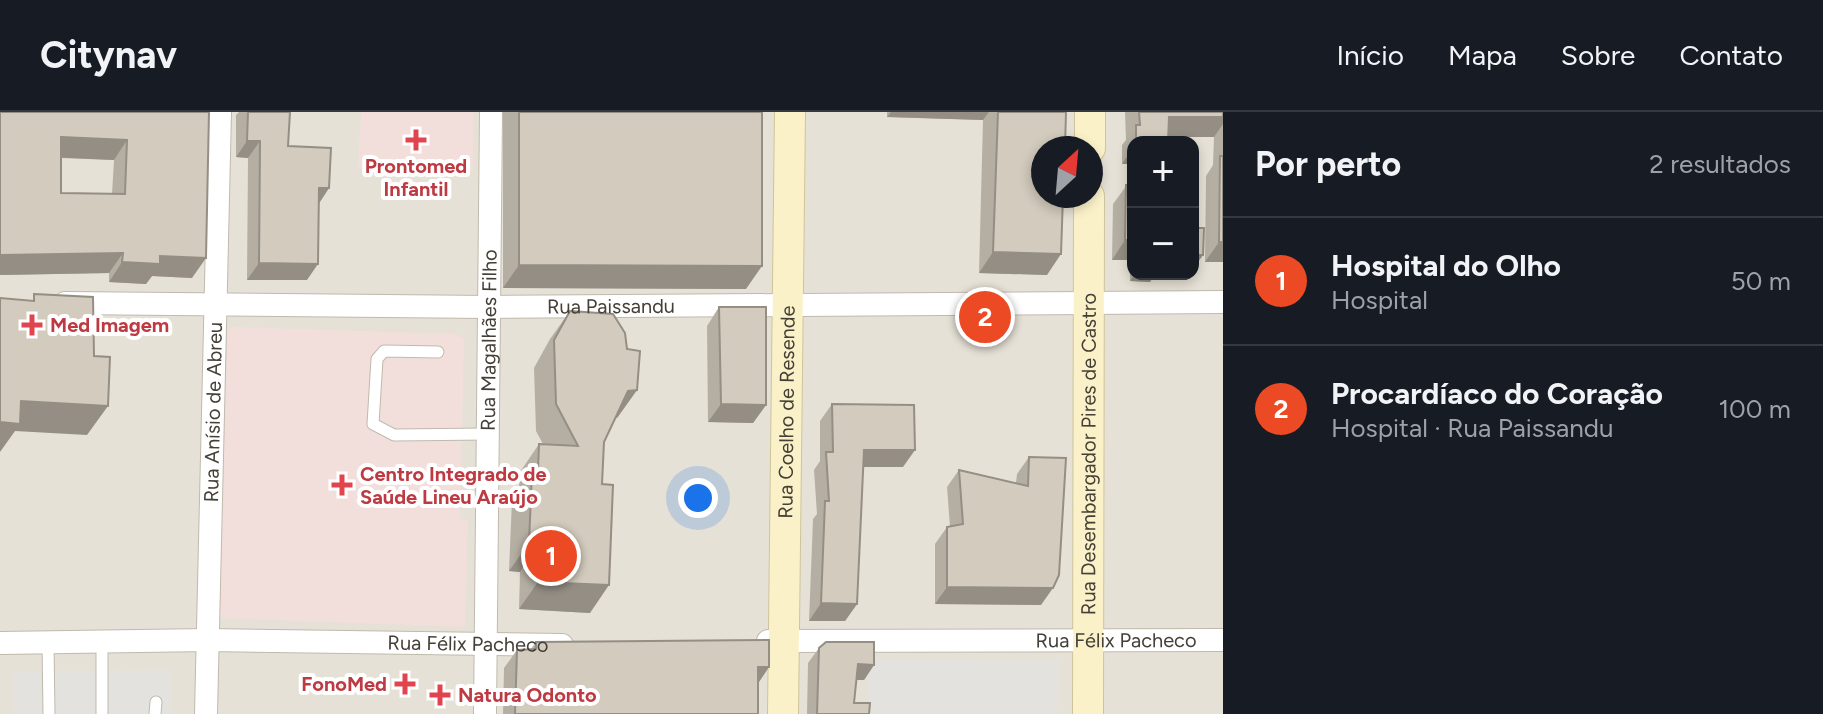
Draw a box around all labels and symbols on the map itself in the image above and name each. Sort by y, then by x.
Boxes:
marker: Prontomed Infantil [405,129,427,151]
north arrow [1031,136,1103,208]
place label: Prontomed Infantil [365,154,467,201]
street label: Rua Magalhães Filho [476,249,502,431]
pin: 2 [959,287,1011,347]
street label: Rua Desembargador Pires de Castro [1076,293,1101,615]
street label: Rua Paissandu [547,294,675,319]
street label: Rua Coelho de Resende [773,305,800,519]
place label: Med Imagem [50,313,169,337]
marker: Med Imagem [21,314,43,336]
street label: Rua Anísio de Abreu [199,322,227,503]
place label: Centro Integrado de Saúde Lineu Araújo [360,462,547,509]
marker: Centro Integrado de Saúde Lineu Araújo [331,474,353,496]
your location [678,478,718,518]
pin: 1 [525,526,577,586]
street label: Rua Félix Pacheco [1035,628,1197,652]
street label: Rua Félix Pacheco [387,631,549,657]
place label: FonoMed [301,672,387,696]
marker: FonoMed [394,673,416,695]
place label: Natura Odonto [458,683,597,707]
marker: Natura Odonto [429,684,451,706]

